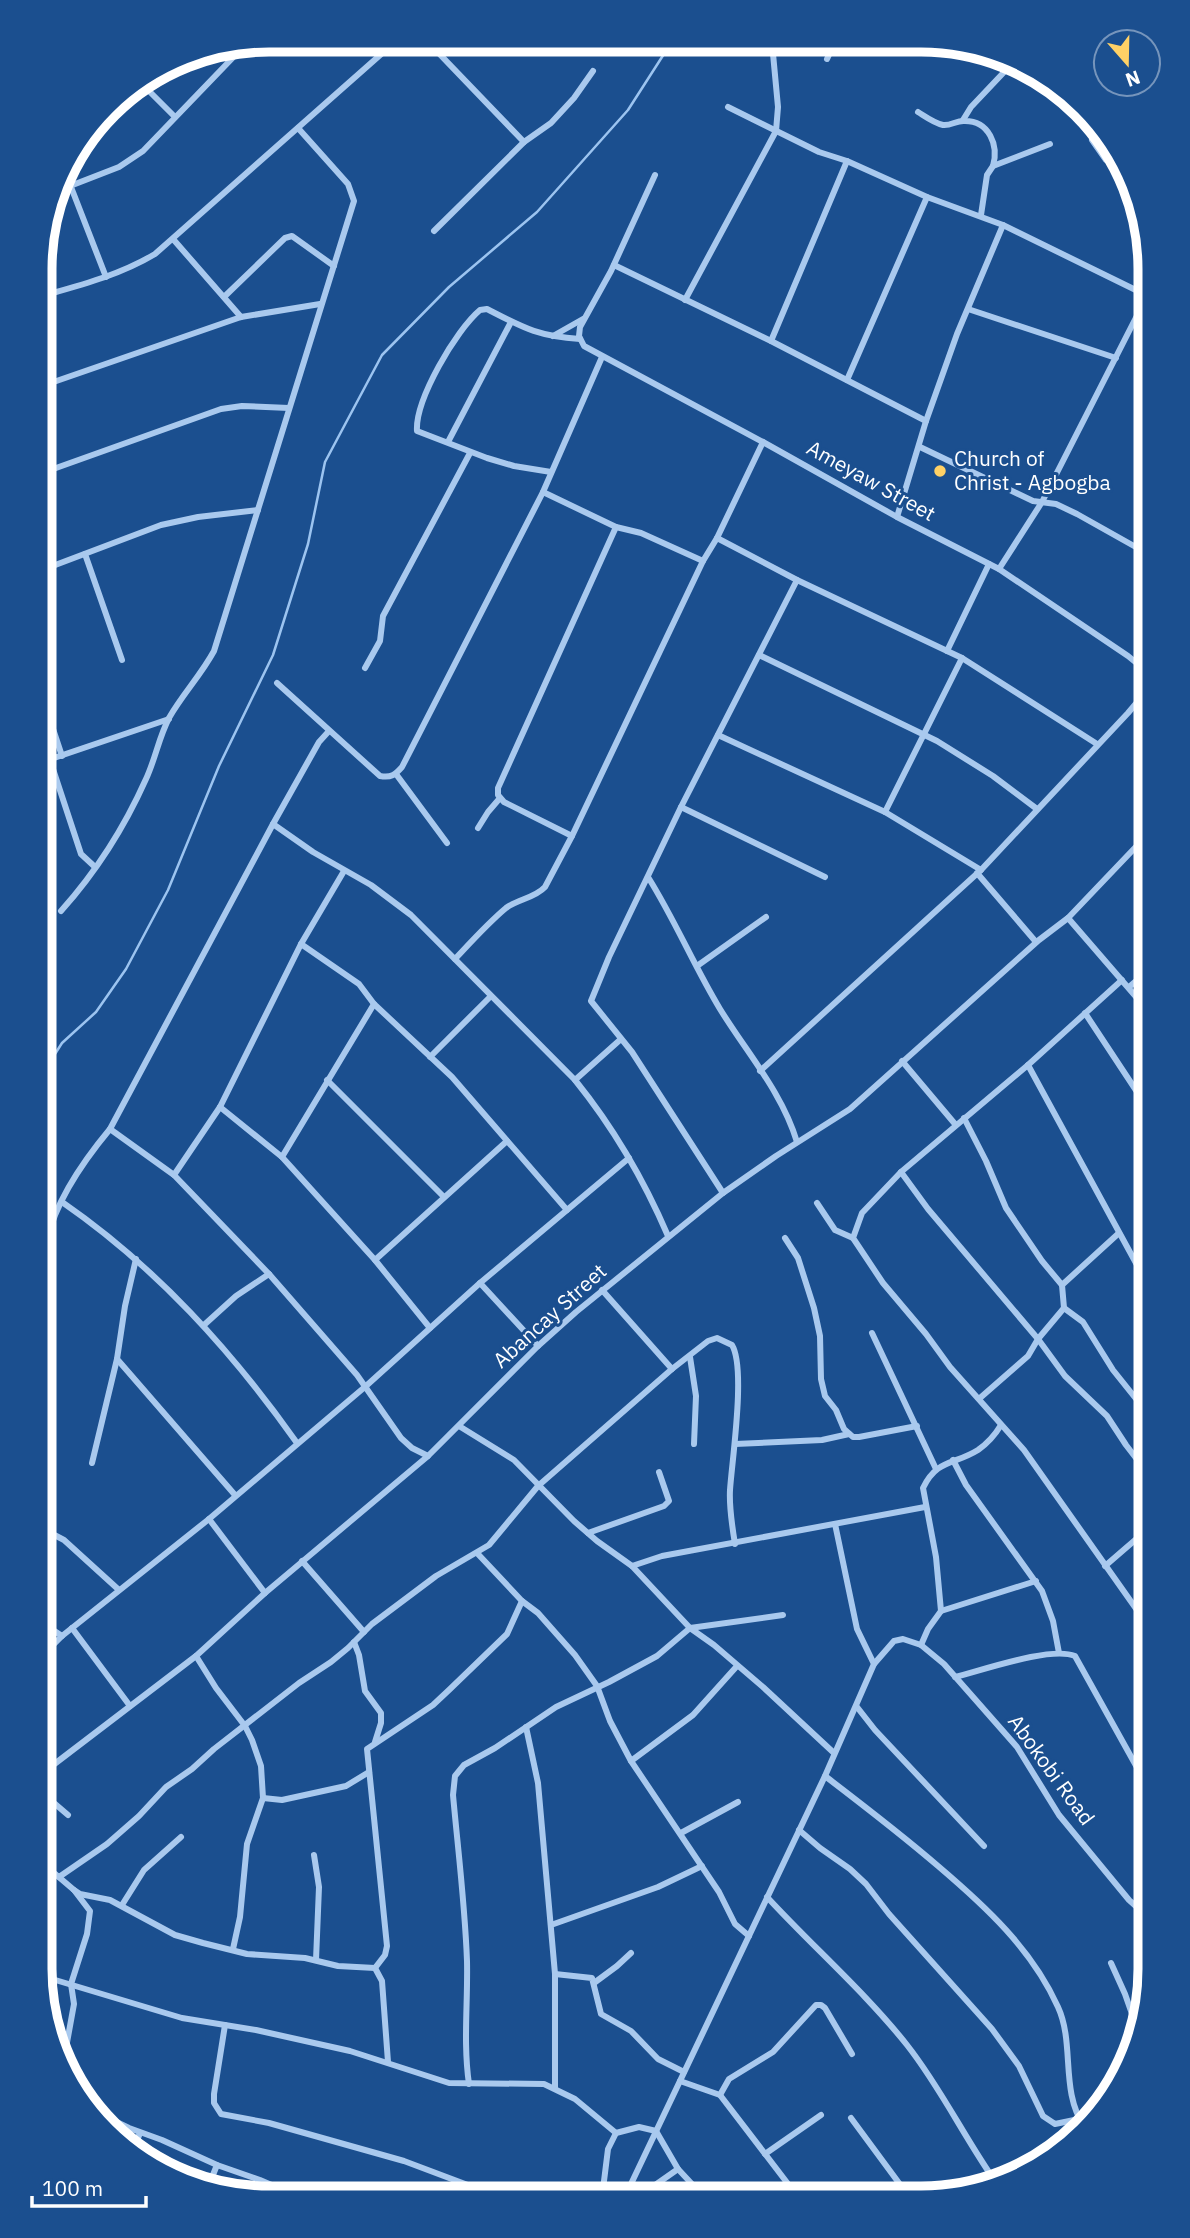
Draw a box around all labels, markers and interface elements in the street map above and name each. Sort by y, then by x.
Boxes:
north arrow [1092,28,1162,98]
text: N [1122,65,1143,93]
street label: Ameyaw Street [802,433,941,527]
place label: Church of Christ - Agbogba [954,444,1111,496]
marker: Church of Christ - Agbogba [932,463,948,479]
street label: Abancay Street [487,1257,612,1374]
street label: Abokobi Road [1002,1708,1102,1830]
scale bar [32,2164,145,2208]
text: 100 m [42,2174,103,2202]

